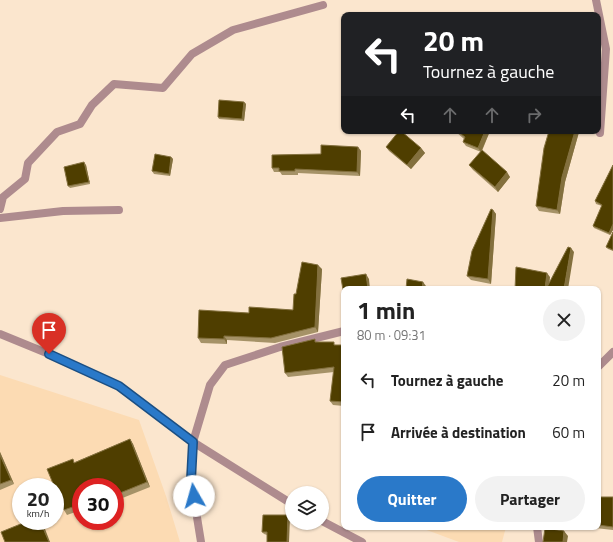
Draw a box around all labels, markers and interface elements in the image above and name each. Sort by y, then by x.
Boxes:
text: 20 m [423,19,484,62]
icon: left [357,28,409,80]
text: Tournez à gauche [423,58,554,85]
icon: left [397,104,419,126]
icon: ahead [439,104,461,126]
icon: ahead [481,104,503,126]
icon: right [523,104,545,126]
text: 1 min [357,292,415,328]
button: close [543,299,585,341]
pin [32,313,66,354]
icon: arrive [38,319,60,341]
text: 80 m · 09:31 [357,325,426,345]
icon: left [357,369,379,391]
text: Tournez à gauche [391,369,503,392]
text: 20 m [552,369,585,392]
icon: arrive [357,421,379,443]
text: Arrivée à destination [391,421,526,444]
text: 60 m [552,421,585,444]
position arrow [173,475,215,517]
button: Quitter [357,476,467,522]
button: Partager [475,476,585,522]
speed limit sign: 30 [72,478,124,530]
text: 20 [27,483,49,514]
map controls [285,486,329,530]
button: layers [285,486,329,530]
text: km/h [27,506,49,521]

